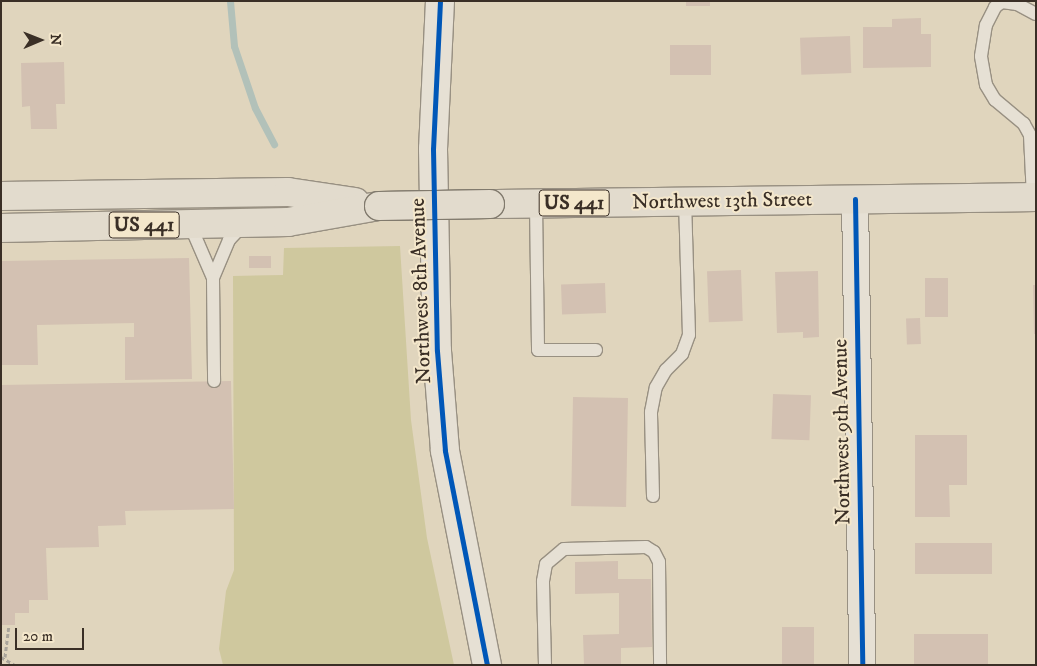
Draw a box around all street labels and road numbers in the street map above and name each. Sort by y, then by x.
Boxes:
road number: US 441 [538,186,610,220]
street label: Northwest 13th Street [632,187,812,215]
street label: Northwest 8th Avenue [405,198,437,384]
road number: US 441 [108,208,180,242]
street label: Northwest 9th Avenue [828,339,856,525]

